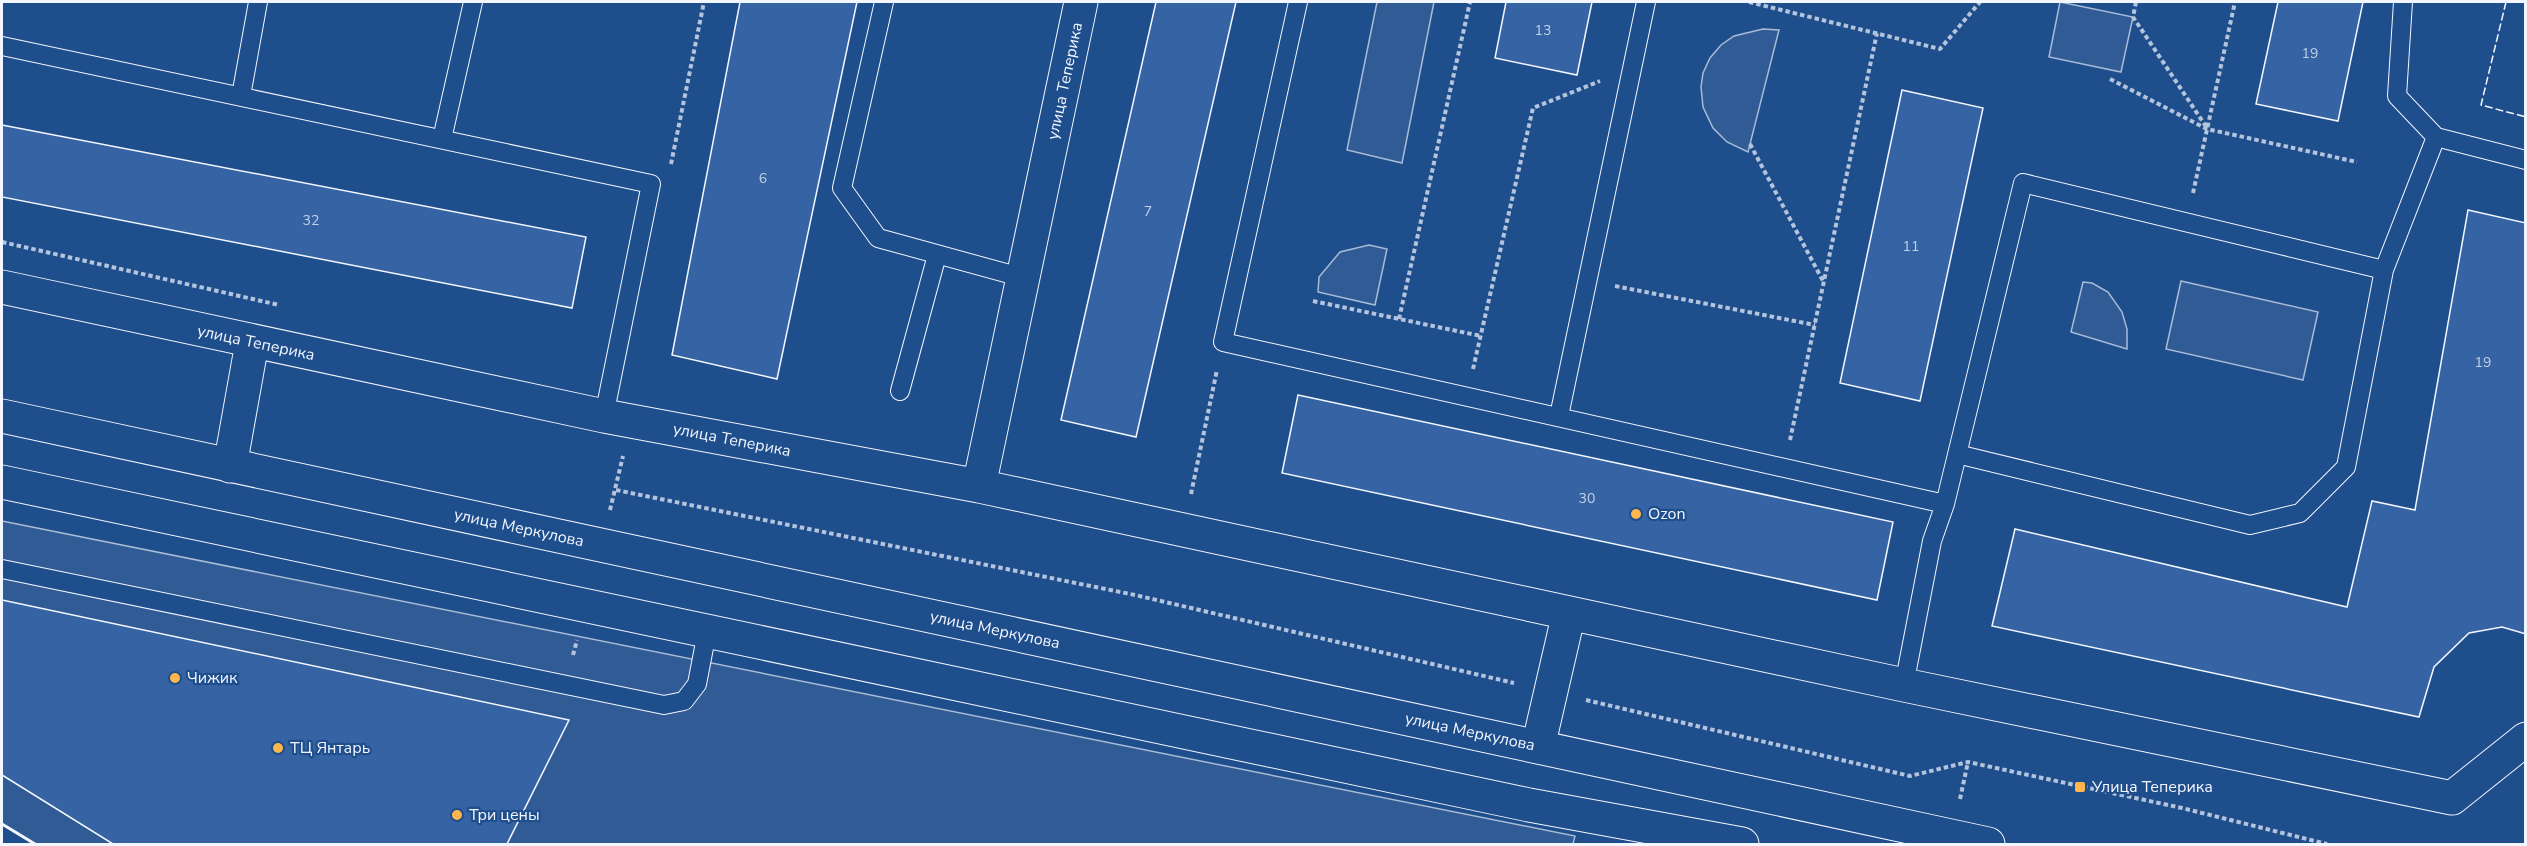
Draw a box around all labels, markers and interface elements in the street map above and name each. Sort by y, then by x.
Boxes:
street label: улица Теперика [1042,20,1088,142]
house number: 13 [1535,21,1551,40]
house number: 19 [2302,44,2318,63]
house number: 6 [759,169,767,188]
house number: 7 [1144,202,1152,221]
house number: 32 [303,211,319,230]
house number: 11 [1903,237,1919,256]
street label: улица Теперика [195,320,317,366]
house number: 19 [2475,353,2491,372]
street label: улица Теперика [671,418,793,462]
house number: 30 [1579,489,1595,508]
street label: улица Меркулова [452,503,586,553]
place label: Ozon [1648,503,1686,525]
marker: Ozon [1629,507,1643,521]
street label: улица Меркулова [928,605,1062,655]
place label: Чижик [187,667,238,689]
marker: Чижик [168,671,182,685]
street label: улица Меркулова [1403,707,1537,757]
place label: ТЦ Янтарь [290,737,370,759]
marker: ТЦ Янтарь [271,741,285,755]
place label: Улица Теперика [2091,776,2213,798]
marker: Улица Теперика [2073,780,2087,794]
place label: Три цены [469,804,540,826]
marker: Три цены [450,808,464,822]

